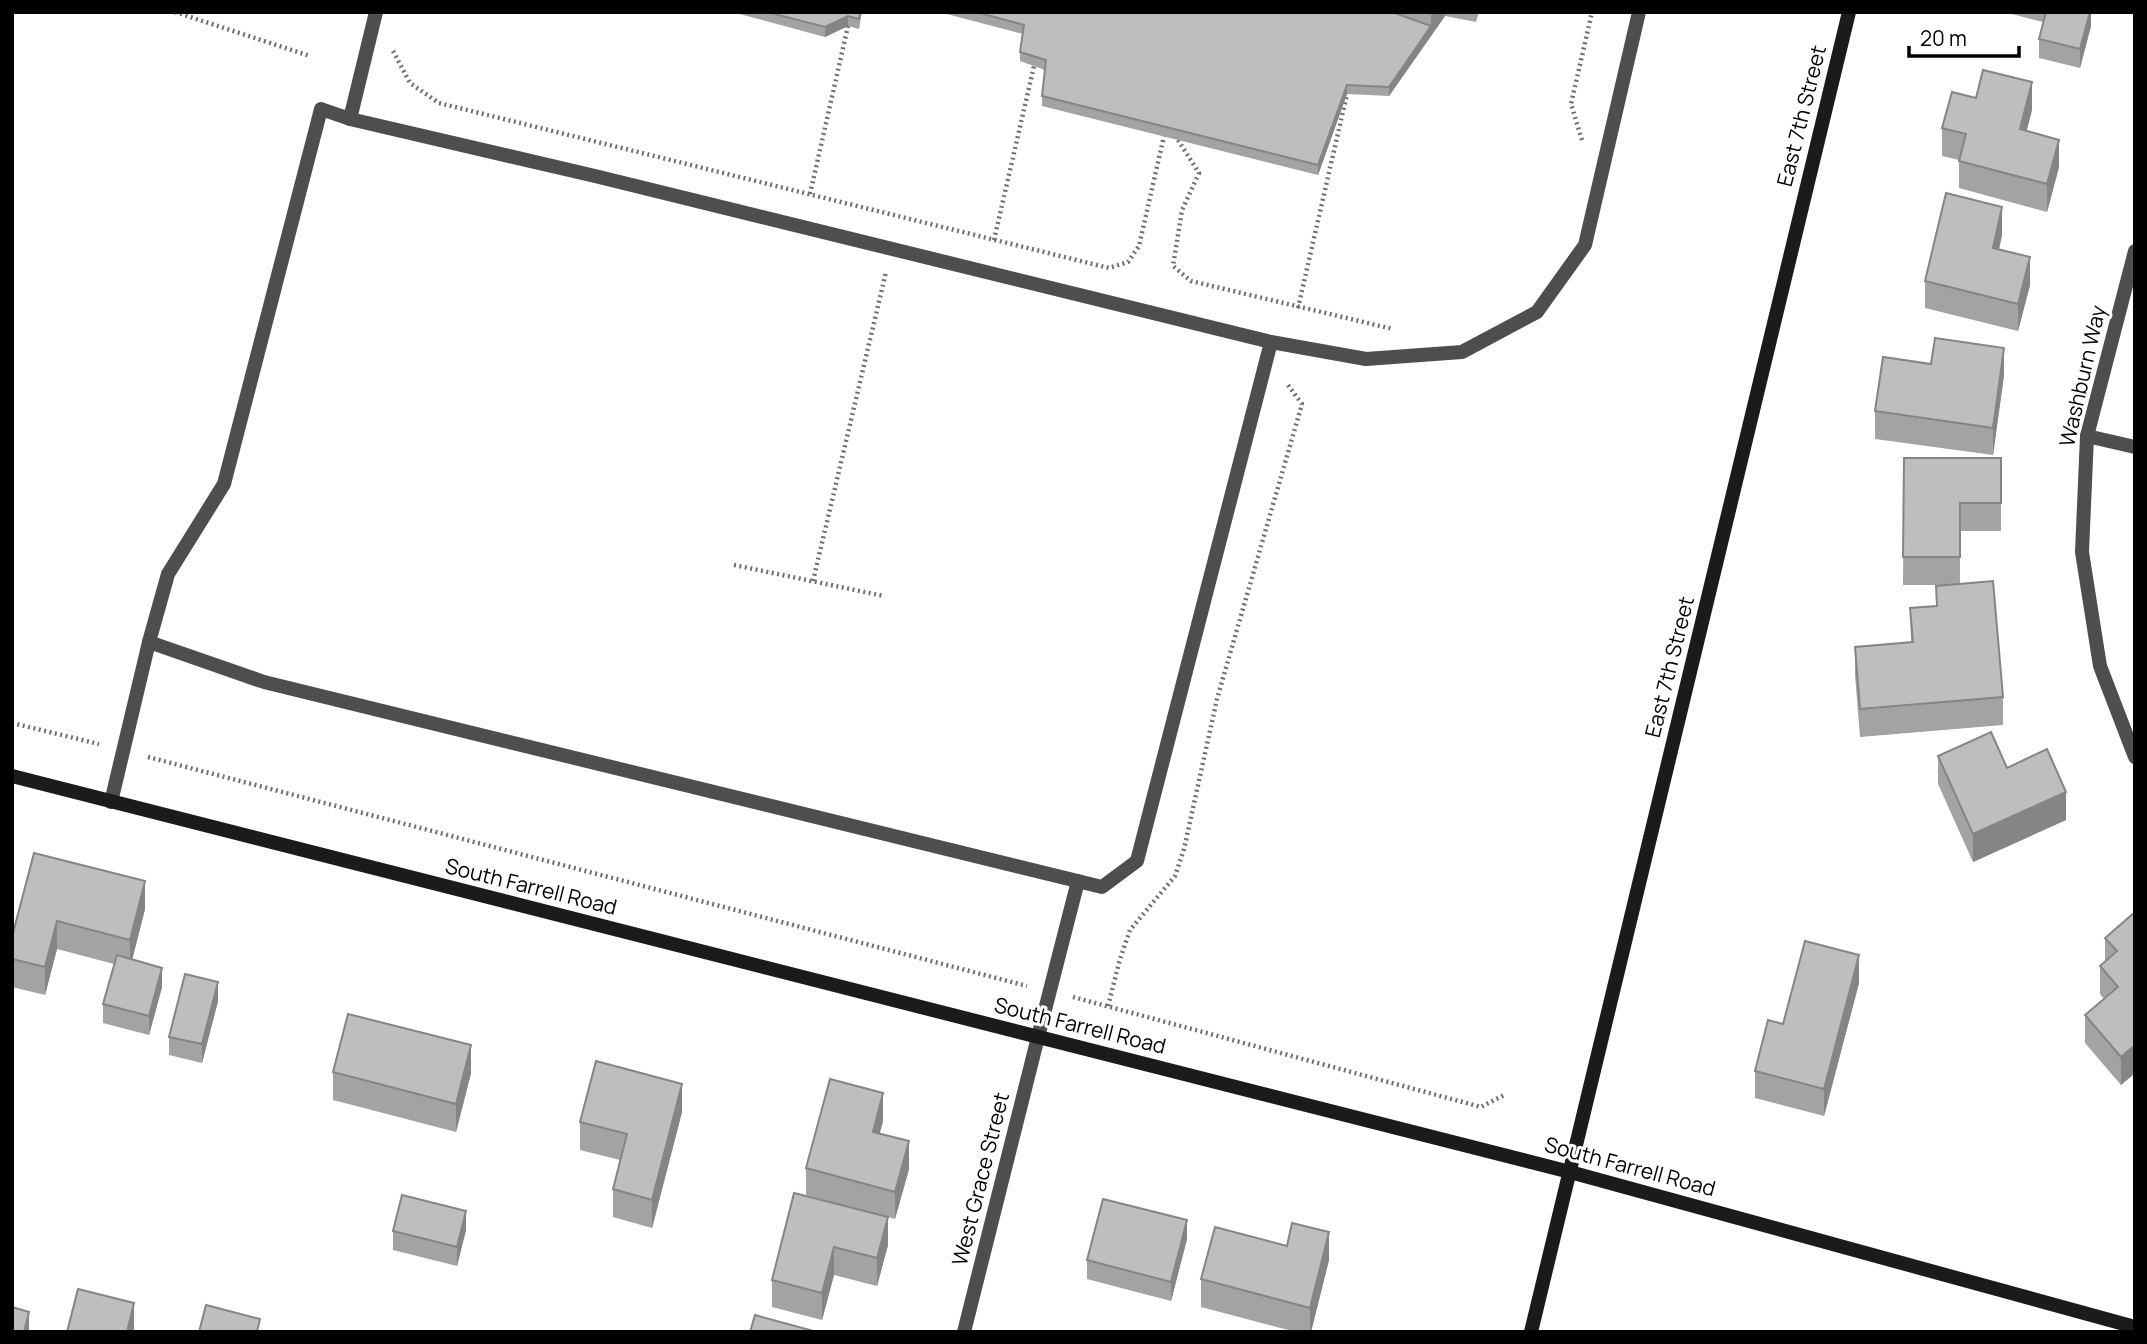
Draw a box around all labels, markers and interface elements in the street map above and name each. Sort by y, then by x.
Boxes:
scale bar [1909,14,2019,58]
text: 20 m [1920,24,1967,52]
street label: East 7th Street [1770,42,1832,189]
street label: Washburn Way [2052,303,2112,449]
street label: East 7th Street [1638,593,1700,740]
street label: South Farrell Road [443,851,620,921]
street label: South Farrell Road [992,990,1169,1060]
street label: West Grace Street [945,1089,1015,1268]
street label: South Farrell Road [1542,1130,1719,1202]

